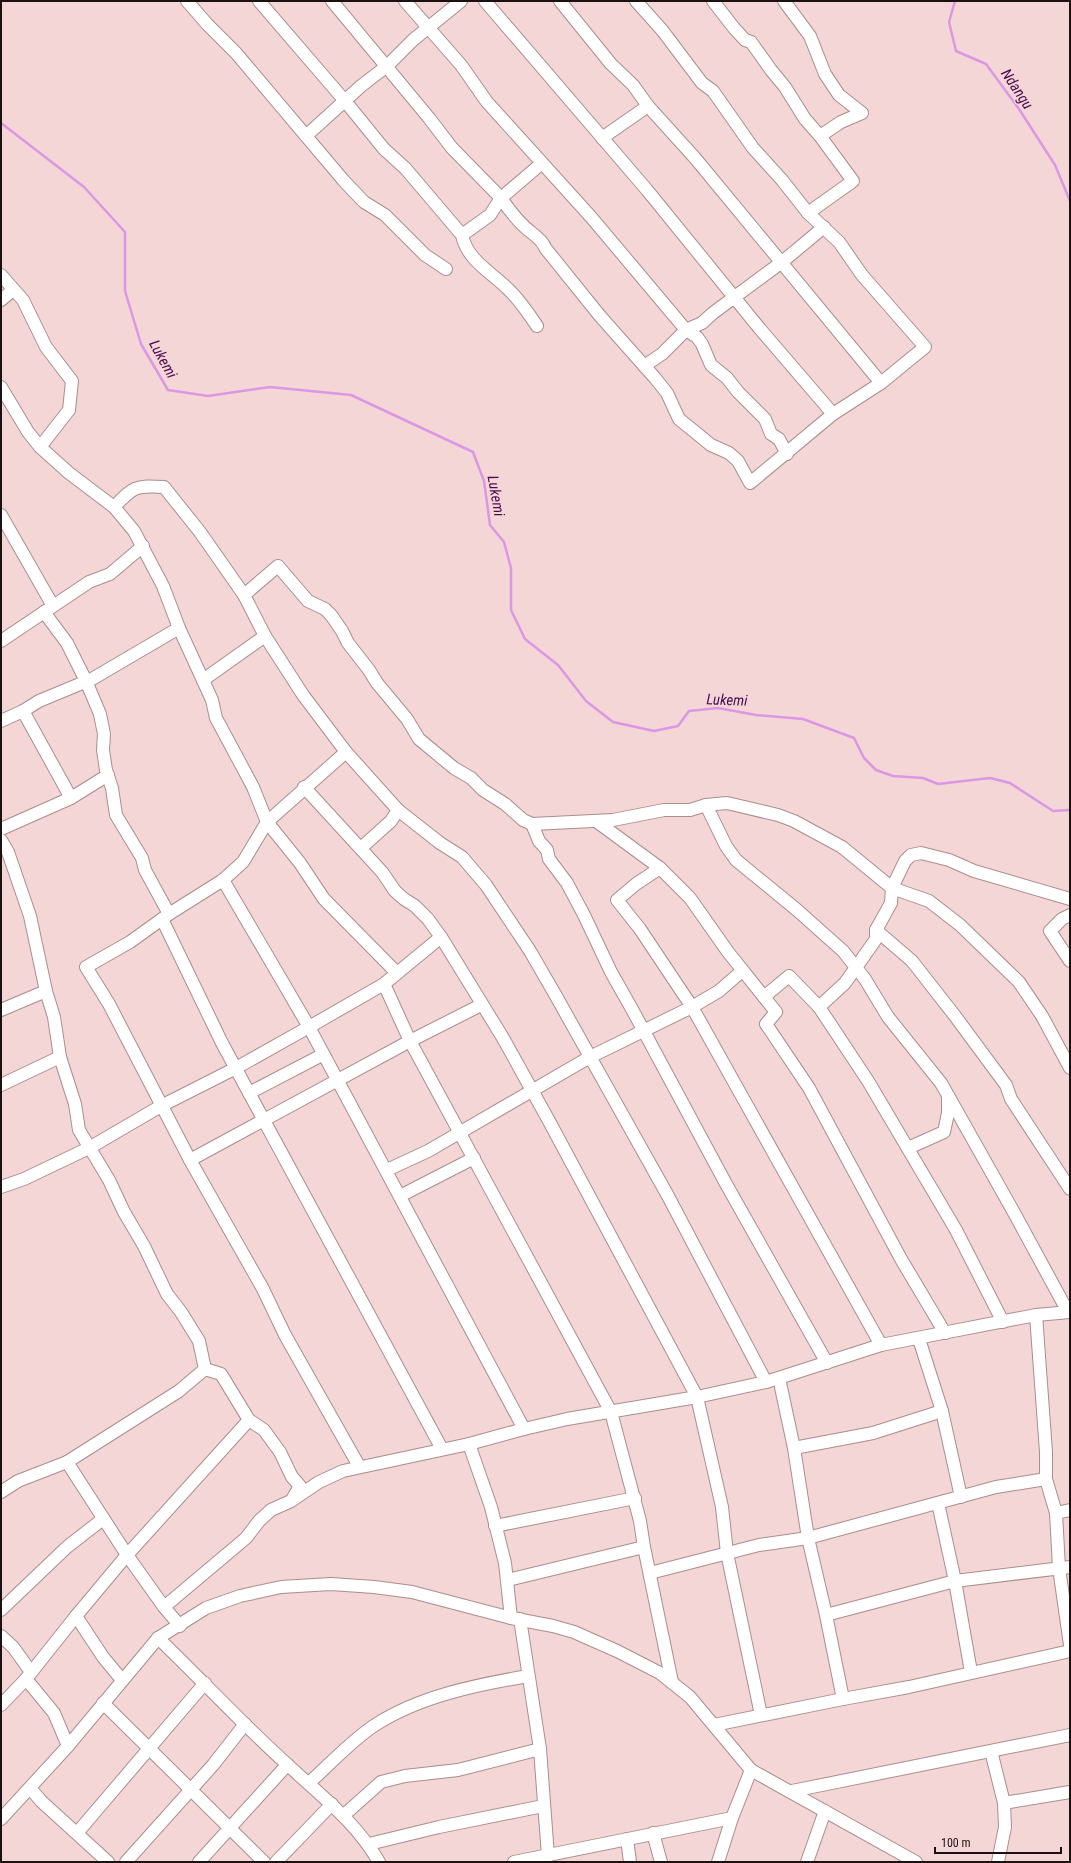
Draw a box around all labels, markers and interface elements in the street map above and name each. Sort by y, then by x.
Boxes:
water label: Ndangu [997,66,1037,112]
water label: Lukemi [145,337,181,382]
water label: Lukemi [484,474,509,518]
water label: Lukemi [706,690,749,710]
scale bar [935,1829,1061,1855]
text: 100 m [941,1836,971,1850]

